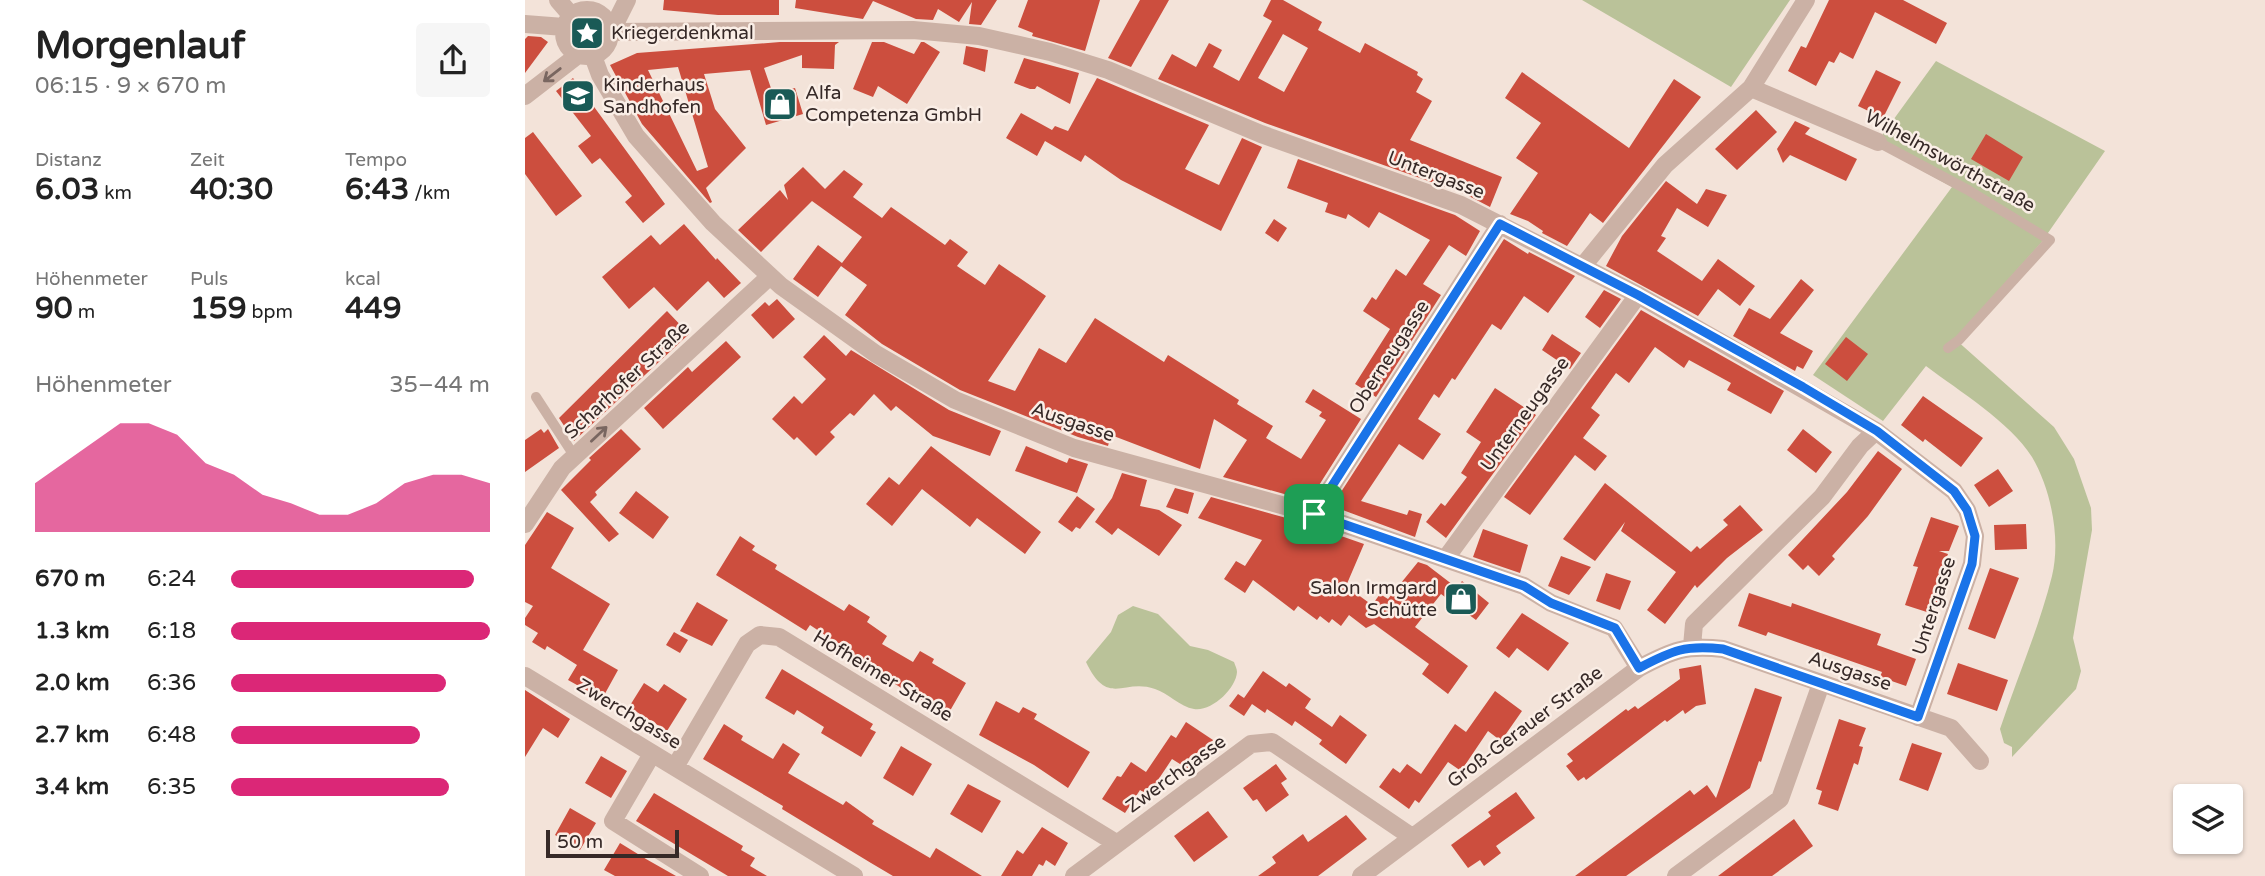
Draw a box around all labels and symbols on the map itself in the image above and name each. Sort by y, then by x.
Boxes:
place icon: Kriegerdenkmal [568,14,606,52]
place label: Kriegerdenkmal [611,22,754,44]
one-way arrow [543,68,561,83]
place label: Kinderhaus Sandhofen [603,74,705,118]
school or university icon: Kinderhaus Sandhofen [559,77,597,115]
place label: Alfa Competenza GmbH [805,82,982,126]
shop icon: Alfa Competenza GmbH [761,85,799,123]
street label: Wilhelmswörthstraße [1861,105,2039,217]
street label: Untergasse [1384,146,1488,204]
street label: Oberneugasse [1344,296,1434,418]
street label: Scharhofer Straße [560,316,694,444]
street label: Unterneugasse [1476,352,1574,476]
street label: Ausgasse [1029,398,1117,446]
one-way arrow [590,426,608,442]
pin [1284,484,1344,544]
street label: Untergasse [1908,554,1960,658]
place label: Salon Irmgard Schütte [1310,577,1437,621]
shop icon: Salon Irmgard Schütte [1442,580,1480,618]
street label: Hofheimer Straße [809,626,957,726]
street label: Ausgasse [1806,647,1894,695]
street label: Groß-Gerauer Straße [1443,661,1607,793]
street label: Zwerchgasse [573,674,685,754]
street label: Zwerchgasse [1122,730,1230,818]
scale bar [546,827,679,859]

